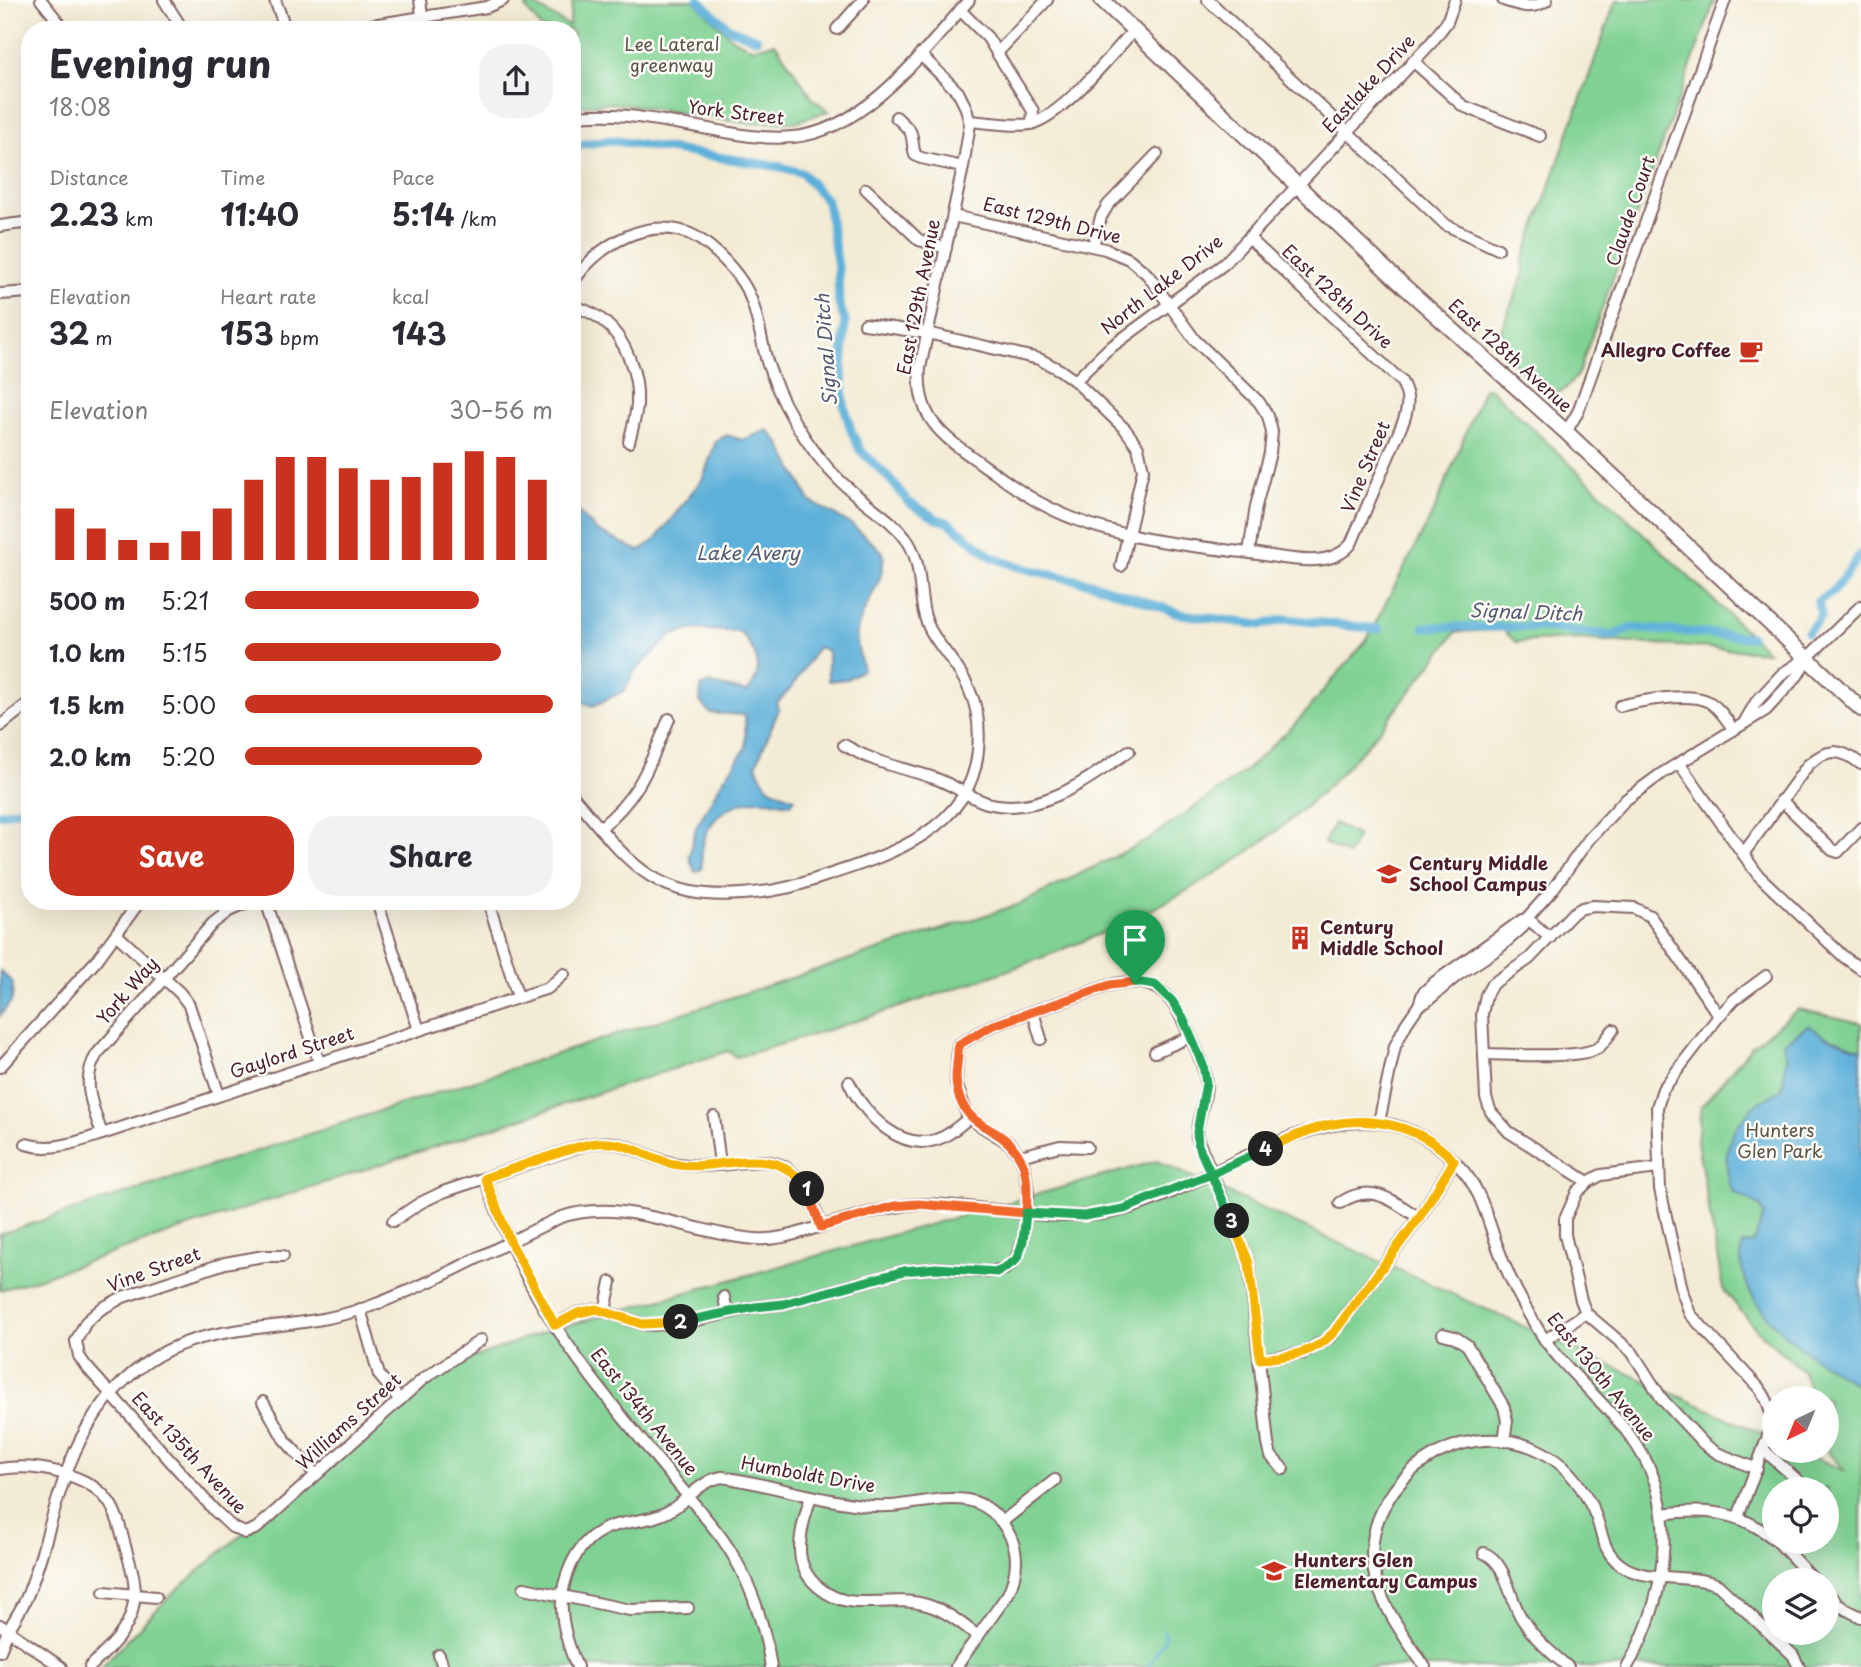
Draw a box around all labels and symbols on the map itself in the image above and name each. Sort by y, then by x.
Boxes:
street label: Eastlake Drive [1315,28,1421,138]
park label: Lee Lateral greenway [624,30,720,78]
street label: York Street [687,92,786,131]
street label: Claude Court [1598,152,1661,269]
street label: East 129th Drive [981,189,1124,250]
street label: East 129th Avenue [889,216,946,377]
street label: North Lake Drive [1094,227,1228,340]
street label: East 128th Drive [1277,237,1399,354]
water label: Signal Ditch [807,292,843,407]
street label: East 128th Avenue [1443,292,1579,418]
place label: Allegro Coffee [1601,336,1731,363]
cafe icon: Allegro Coffee [1737,337,1765,365]
street label: Vine Street [1333,416,1396,516]
water label: Lake Avery [696,538,801,566]
water label: Signal Ditch [1469,595,1584,627]
place label: Century Middle School Campus [1409,849,1548,897]
school or university icon: Century Middle School Campus [1375,860,1403,888]
pin [1105,910,1165,982]
place label: Century Middle School [1320,913,1443,961]
building icon: Century Middle School [1286,924,1314,952]
street label: York Way [90,950,164,1030]
street label: Gaylord Street [226,1019,357,1084]
park label: Hunters Glen Park [1737,1116,1823,1164]
pin: 4 [1248,1132,1284,1166]
pin: 1 [790,1172,824,1206]
pin: 3 [1214,1204,1250,1238]
street label: Vine Street [103,1239,204,1298]
pin: 2 [664,1304,698,1340]
street label: East 130th Avenue [1542,1306,1663,1447]
street label: East 134th Avenue [585,1341,705,1481]
street label: Williams Street [289,1366,407,1476]
street label: East 135th Avenue [126,1385,254,1519]
north arrow [1762,1386,1839,1463]
street label: Humboldt Drive [739,1448,878,1499]
place label: Hunters Glen Elementary Campus [1294,1546,1478,1594]
school or university icon: Hunters Glen Elementary Campus [1260,1557,1288,1585]

